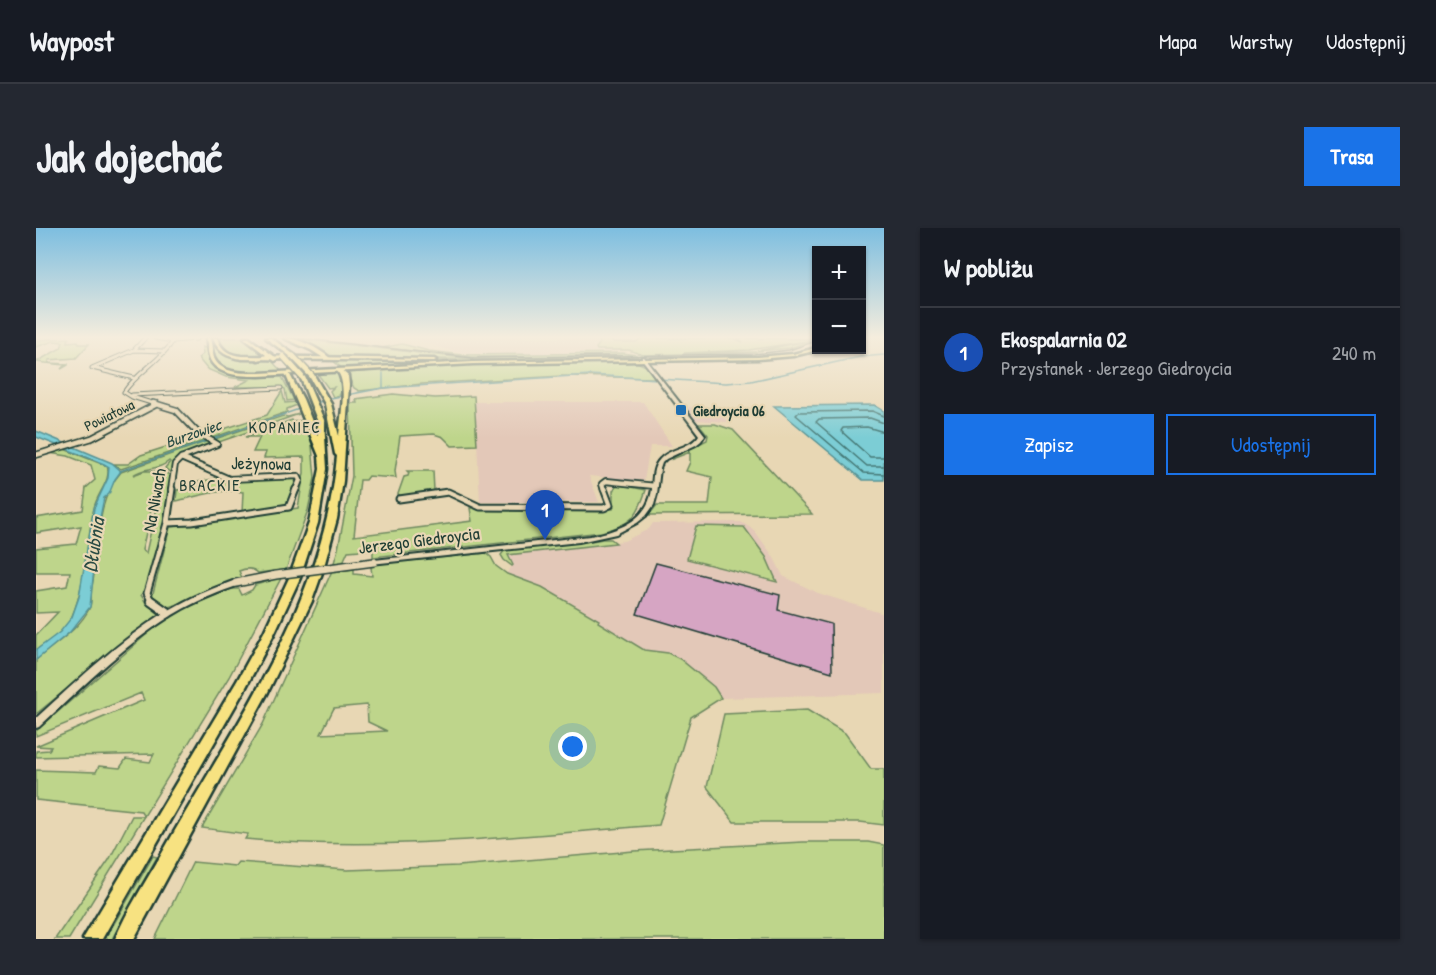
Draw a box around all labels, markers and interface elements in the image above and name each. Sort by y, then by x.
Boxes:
text: Waypost [30,22,114,60]
text: Mapa [1159,27,1197,56]
text: Warstwy [1230,27,1293,56]
text: Udostępnij [1326,27,1406,56]
button: Trasa [1304,127,1400,186]
text: Jak dojechać [36,128,222,185]
map controls [812,246,866,354]
button: + [812,246,866,300]
text: W pobliżu [944,250,1033,285]
button: − [812,300,866,354]
text: Ekospalarnia 02 [1001,324,1127,354]
text: 1 [960,339,967,366]
text: 240 m [1332,339,1376,366]
text: Przystanek · Jerzego Giedroycia [1001,354,1232,381]
street label: Powiatowa [80,394,138,436]
place label: Giedroycia 06 [693,400,765,422]
marker: Giedroycia 06 [674,403,688,417]
water label: Burzowiec [162,413,225,453]
button: Zapisz [944,414,1154,475]
button: Udostępnij [1166,414,1376,475]
district label: KOPANIEC [249,416,321,438]
street label: Jeżynowa [231,450,291,476]
street label: Na Niwach [136,466,172,534]
district label: BRACKIE [179,474,241,496]
pin: 1 [526,490,564,540]
water label: Dłubnia [76,514,110,574]
street label: Jerzego Giedroycia [357,520,481,560]
your location [558,732,587,761]

